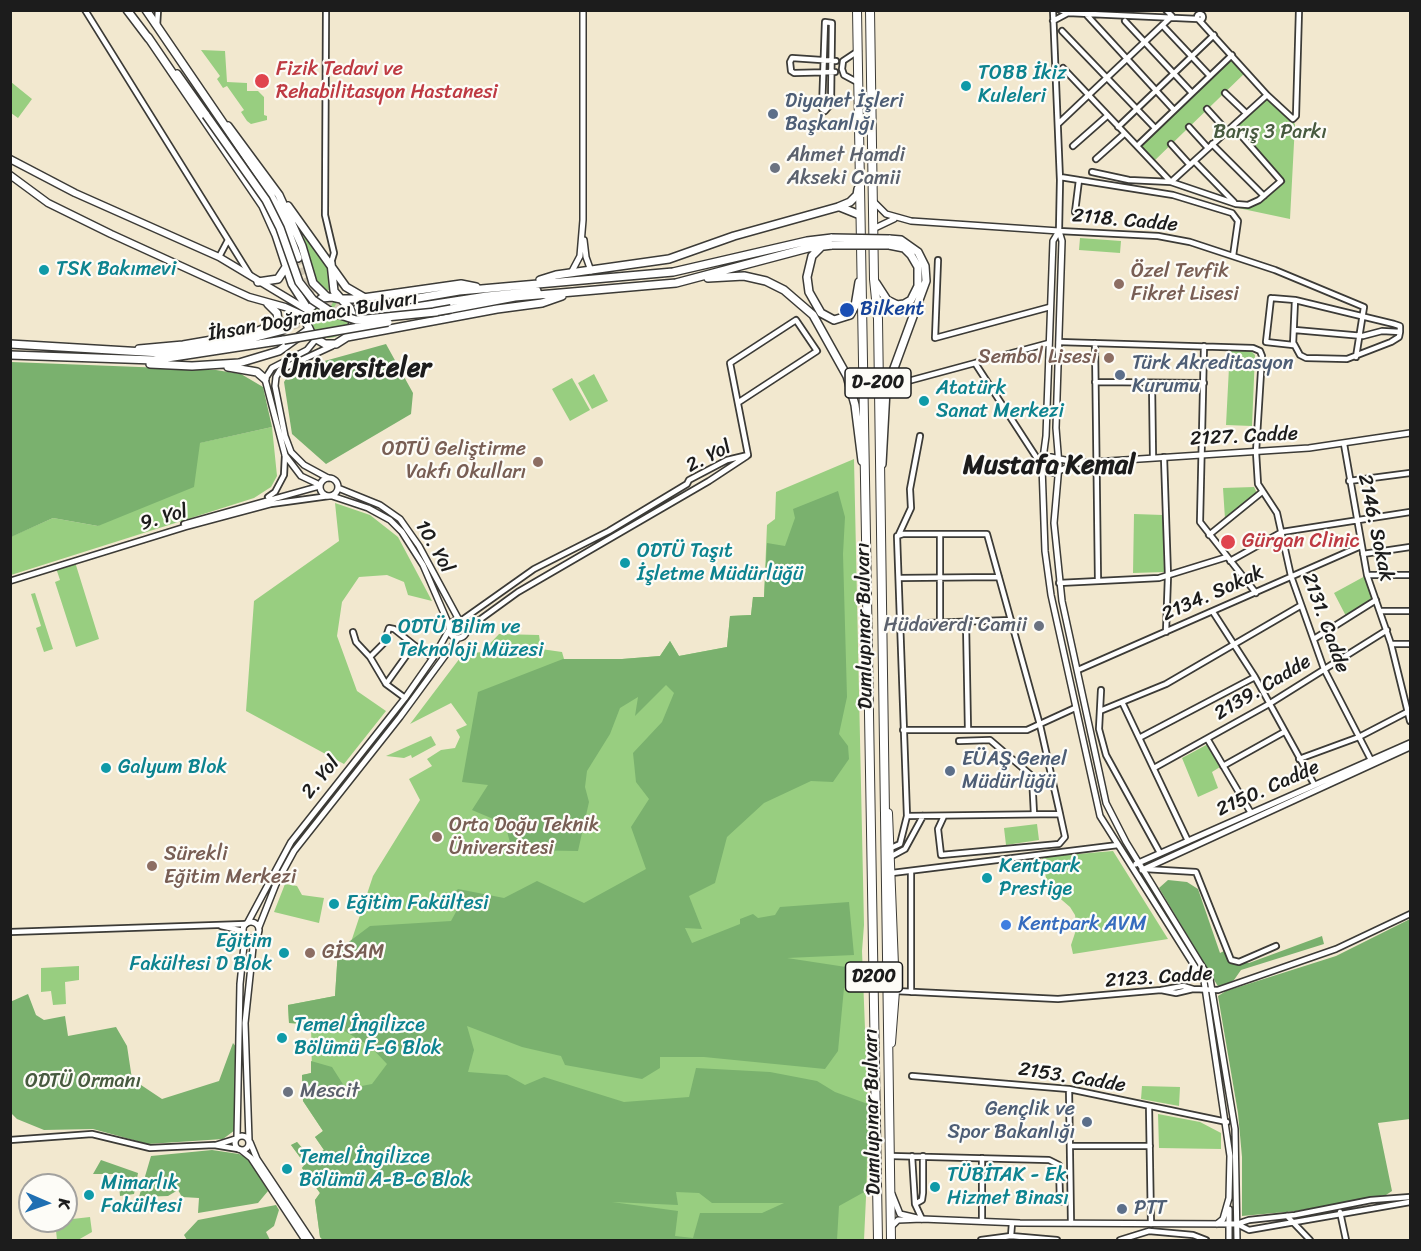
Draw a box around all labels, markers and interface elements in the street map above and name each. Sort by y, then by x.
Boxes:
place label: Fizik Tedavi ve Rehabilitasyon Hastanesi [276,58,498,105]
place label: TOBB İkiz Kuleleri [978,62,1066,109]
marker: Fizik Tedavi ve Rehabilitasyon Hastanesi [253,72,271,90]
marker: TOBB İkiz Kuleleri [959,79,973,93]
place label: Diyanet İşleri Başkanlığı [785,90,903,137]
marker: Diyanet İşleri Başkanlığı [766,107,780,121]
park label: Barış 3 Parkı [1213,121,1327,145]
place label: Ahmet Hamdi Akseki Camii [787,144,905,191]
marker: Ahmet Hamdi Akseki Camii [768,161,782,175]
street label: 2118. Cadde [1071,204,1179,238]
place label: TSK Bakımevi [56,258,176,282]
place label: Özel Tevfik Fikret Lisesi [1131,260,1239,307]
marker: TSK Bakımevi [37,263,51,277]
marker: Özel Tevfik Fikret Lisesi [1112,277,1126,291]
street label: İhsan Doğramacı Bulvarı [206,287,420,347]
place label: Bilkent [860,298,924,322]
marker: Bilkent [838,301,856,319]
place label: Sembol Lisesi [978,346,1097,370]
marker: Sembol Lisesi [1102,351,1116,365]
place label: Türk Akreditasyon Kurumu [1132,352,1293,399]
district label: Üniversiteler [281,353,431,385]
road number: D-200 [845,368,911,398]
marker: Türk Akreditasyon Kurumu [1113,368,1127,382]
place label: Atatürk Sanat Merkezi [936,377,1064,424]
marker: Atatürk Sanat Merkezi [917,394,931,408]
street label: 2127. Cadde [1189,422,1299,452]
street label: 2. Yol [682,436,736,478]
place label: ODTÜ Geliştirme Vakfı Okulları [382,438,526,485]
district label: Mustafa Kemal [963,450,1135,482]
marker: ODTÜ Geliştirme Vakfı Okulları [531,455,545,469]
street label: 2146. Sokak [1352,472,1398,584]
street label: 9. Yol [137,500,191,536]
street label: 10. Yol [409,516,459,578]
place label: Gürgan Clinic [1242,530,1360,554]
marker: Gürgan Clinic [1219,533,1237,551]
place label: ODTÜ Taşıt İşletme Müdürlüğü [637,540,803,587]
street label: Dumlupınar Bulvarı [852,542,878,710]
marker: ODTÜ Taşıt İşletme Müdürlüğü [618,556,632,570]
street label: 2134. Sokak [1158,561,1268,627]
street label: 2131. Cadde [1296,570,1354,676]
place label: Hüdaverdi Camii [884,614,1027,638]
place label: ODTÜ Bilim ve Teknoloji Müzesi [398,616,544,663]
marker: Hüdaverdi Camii [1032,619,1046,633]
marker: ODTÜ Bilim ve Teknoloji Müzesi [379,632,393,646]
street label: 2139. Cadde [1210,650,1316,726]
place label: EÜAŞ Genel Müdürlüğü [962,748,1067,795]
street label: 2. Yol [297,752,345,804]
place label: Galyum Blok [118,756,227,780]
street label: 2150. Cadde [1213,756,1323,822]
marker: Galyum Blok [99,761,113,775]
marker: EÜAŞ Genel Müdürlüğü [943,764,957,778]
place label: Orta Doğu Teknik Üniversitesi [449,814,599,861]
marker: Orta Doğu Teknik Üniversitesi [430,830,444,844]
place label: Sürekli Eğitim Merkezi [164,843,296,890]
place label: Kentpark Prestige [999,855,1080,902]
marker: Sürekli Eğitim Merkezi [145,859,159,873]
marker: Kentpark Prestige [980,871,994,885]
place label: Eğitim Fakültesi [346,892,489,916]
marker: Eğitim Fakültesi [327,897,341,911]
place label: Kentpark AVM [1018,913,1147,937]
marker: Kentpark AVM [999,918,1013,932]
place label: Eğitim Fakültesi D Blok [130,930,272,977]
place label: GİSAM [322,941,384,965]
marker: Eğitim Fakültesi D Blok [277,946,291,960]
marker: GİSAM [303,946,317,960]
road number: D200 [846,962,902,992]
street label: 2123. Cadde [1104,962,1214,994]
place label: Temel İngilizce Bölümü F-G Blok [294,1014,441,1061]
street label: Dumlupınar Bulvarı [860,1028,886,1196]
marker: Temel İngilizce Bölümü F-G Blok [275,1031,289,1045]
street label: 2153. Cadde [1017,1058,1127,1098]
park label: ODTÜ Ormanı [25,1070,141,1094]
place label: Mescit [300,1080,359,1104]
marker: Mescit [281,1085,295,1099]
place label: Gençlik ve Spor Bakanlığı [947,1098,1075,1145]
marker: Gençlik ve Spor Bakanlığı [1080,1115,1094,1129]
place label: Temel İngilizce Bölümü A-B-C Blok [299,1146,471,1193]
marker: Temel İngilizce Bölümü A-B-C Blok [280,1162,294,1176]
place label: TÜBİTAK - Ek Hizmet Binası [947,1164,1069,1211]
place label: Mimarlık Fakültesi [101,1172,182,1219]
north arrow [18,1173,78,1233]
marker: TÜBİTAK - Ek Hizmet Binası [928,1180,942,1194]
marker: Mimarlık Fakültesi [82,1188,96,1202]
place label: PTT [1134,1197,1167,1221]
text: K [50,1198,79,1209]
marker: PTT [1115,1202,1129,1216]

